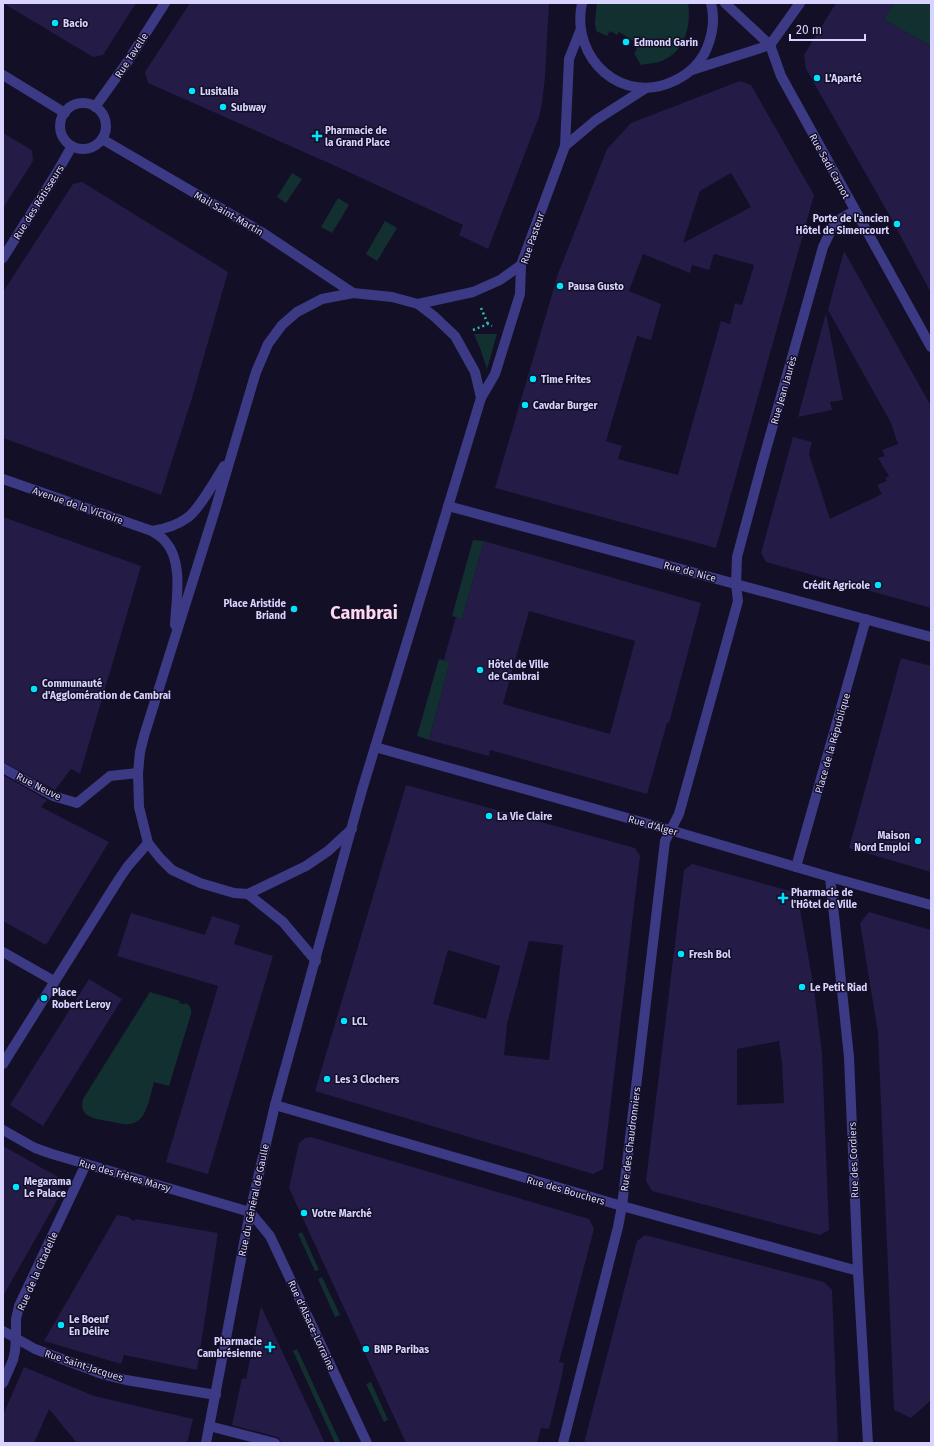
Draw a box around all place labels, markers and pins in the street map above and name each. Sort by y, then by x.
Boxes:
marker: Bacio [50,18,60,28]
place label: Bacio [63,18,88,30]
marker: Edmond Garin [621,37,631,47]
place label: Edmond Garin [634,37,698,49]
place label: L’Aparté [825,72,862,85]
marker: L’Aparté [812,73,822,83]
marker: Lusitalia [187,86,197,96]
place label: Lusitalia [200,86,239,98]
marker: Subway [218,102,228,112]
place label: Subway [231,102,267,114]
place label: Pharmacie de la Grand Place [325,125,390,149]
marker: Pharmacie de la Grand Place [312,131,322,141]
place label: Porte de l'ancien Hôtel de Simencourt [796,213,889,237]
marker: Porte de l'ancien Hôtel de Simencourt [892,219,902,229]
marker: Pausa Gusto [555,281,565,291]
place label: Pausa Gusto [568,281,624,293]
marker: Time Frites [528,374,538,384]
place label: Time Frites [541,374,591,386]
marker: Cavdar Burger [520,400,530,410]
place label: Cavdar Burger [533,400,598,412]
place label: Crédit Agricole [803,579,870,592]
marker: Crédit Agricole [873,580,883,590]
place label: Place Aristide Briand [223,598,286,622]
marker: Place Aristide Briand [289,604,299,614]
place label: Hôtel de Ville de Cambrai [488,659,549,683]
marker: Hôtel de Ville de Cambrai [475,665,485,675]
place label: Communauté d'Agglomération de Cambrai [42,677,171,702]
marker: Communauté d'Agglomération de Cambrai [29,684,39,694]
marker: La Vie Claire [484,811,494,821]
place label: La Vie Claire [497,811,553,823]
place label: Maison Nord Emploi [854,830,910,854]
marker: Maison Nord Emploi [913,836,923,846]
place label: Pharmacie de l'Hôtel de Ville [791,887,858,911]
marker: Pharmacie de l'Hôtel de Ville [778,893,788,903]
marker: Fresh Bol [676,949,686,959]
place label: Fresh Bol [689,949,731,961]
marker: Le Petit Riad [797,982,807,992]
place label: Le Petit Riad [810,982,867,994]
place label: Place Robert Leroy [52,987,111,1011]
marker: Place Robert Leroy [39,993,49,1003]
marker: LCL [339,1016,349,1026]
place label: LCL [352,1016,368,1028]
marker: Les 3 Clochers [322,1074,332,1084]
place label: Les 3 Clochers [335,1074,400,1086]
place label: Megarama Le Palace [24,1176,72,1200]
marker: Megarama Le Palace [11,1182,21,1192]
place label: Votre Marché [311,1207,372,1220]
marker: Votre Marché [299,1208,309,1218]
place label: Le Boeuf En Délire [69,1314,110,1338]
marker: Le Boeuf En Délire [56,1320,66,1330]
place label: Pharmacie Cambrésienne [197,1336,262,1360]
marker: Pharmacie Cambrésienne [265,1342,275,1352]
marker: BNP Paribas [361,1344,371,1354]
place label: BNP Paribas [374,1344,429,1356]

